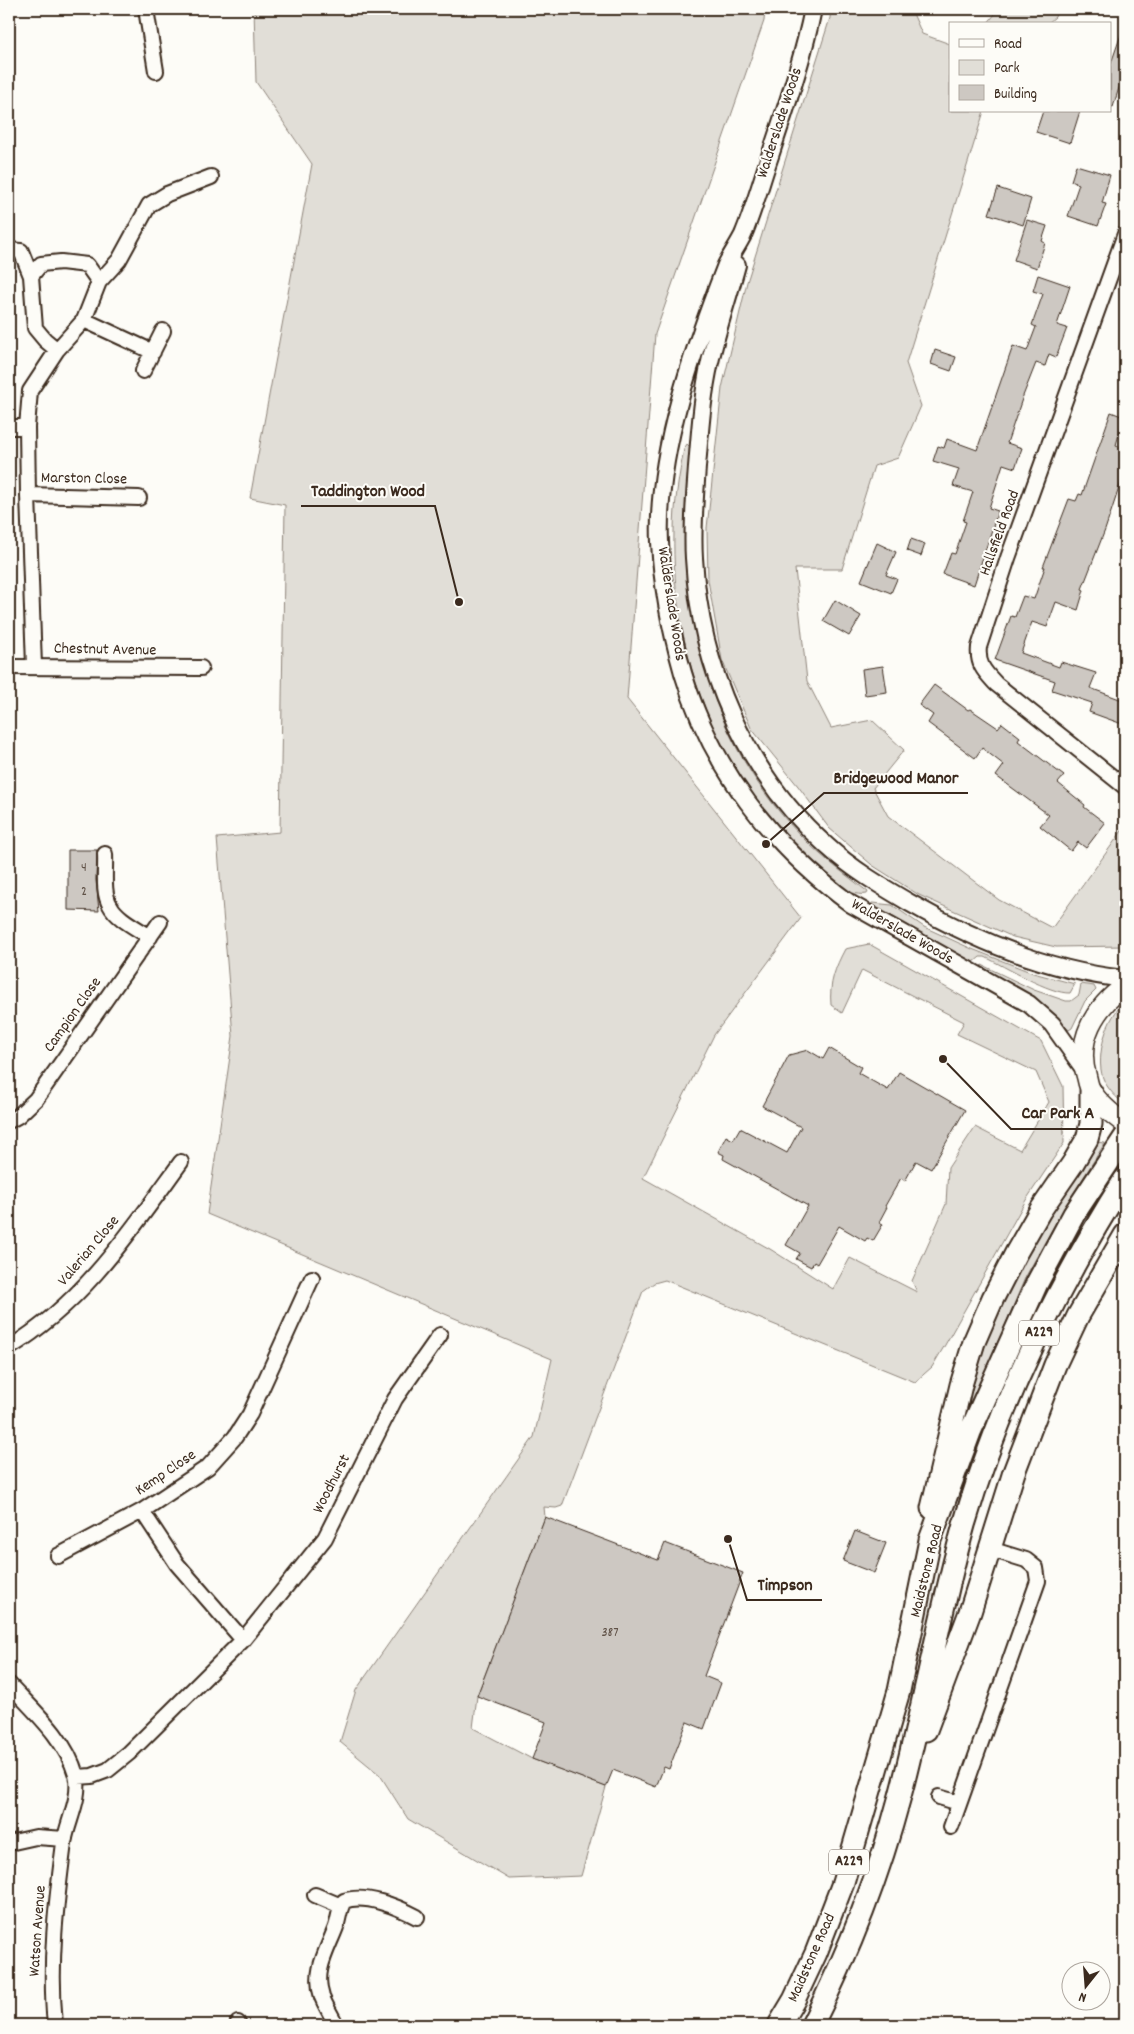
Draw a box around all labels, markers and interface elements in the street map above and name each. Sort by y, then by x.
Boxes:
legend [949,22,1112,112]
text: Road [994,34,1022,56]
text: Park [994,58,1020,80]
street label: Walderslade Woods [751,65,809,181]
text: Building [994,84,1037,106]
street label: Marston Close [41,467,127,491]
callout: Taddington Wood [301,473,435,506]
text: Taddington Wood [311,480,425,505]
street label: Hallsfield Road [974,487,1026,579]
street label: Walderslade Woods [651,545,691,663]
street label: Chestnut Avenue [54,638,156,662]
callout: Bridgewood Manor [824,760,968,793]
text: Bridgewood Manor [834,767,959,792]
house number: 4 [81,858,87,878]
house number: 2 [81,882,87,902]
street label: Walderslade Woods [846,893,958,971]
street label: Campion Close [38,973,108,1057]
callout: Car Park A [1011,1096,1104,1129]
text: Car Park A [1022,1102,1095,1127]
street label: Valerian Close [53,1211,125,1291]
road number: A229 [1019,1320,1059,1346]
street label: Kemp Close [131,1444,201,1502]
street label: Woodhurst [307,1450,357,1518]
street label: Maidstone Road [904,1522,950,1620]
callout: Timpson [747,1567,822,1600]
text: Timpson [757,1574,813,1599]
house number: 387 [601,1623,619,1643]
road number: A229 [829,1850,869,1874]
street label: Watson Avenue [23,1885,53,1977]
street label: Maidstone Road [782,1910,842,2006]
north arrow [1062,1962,1112,2012]
text: N [1076,1986,1089,2007]

